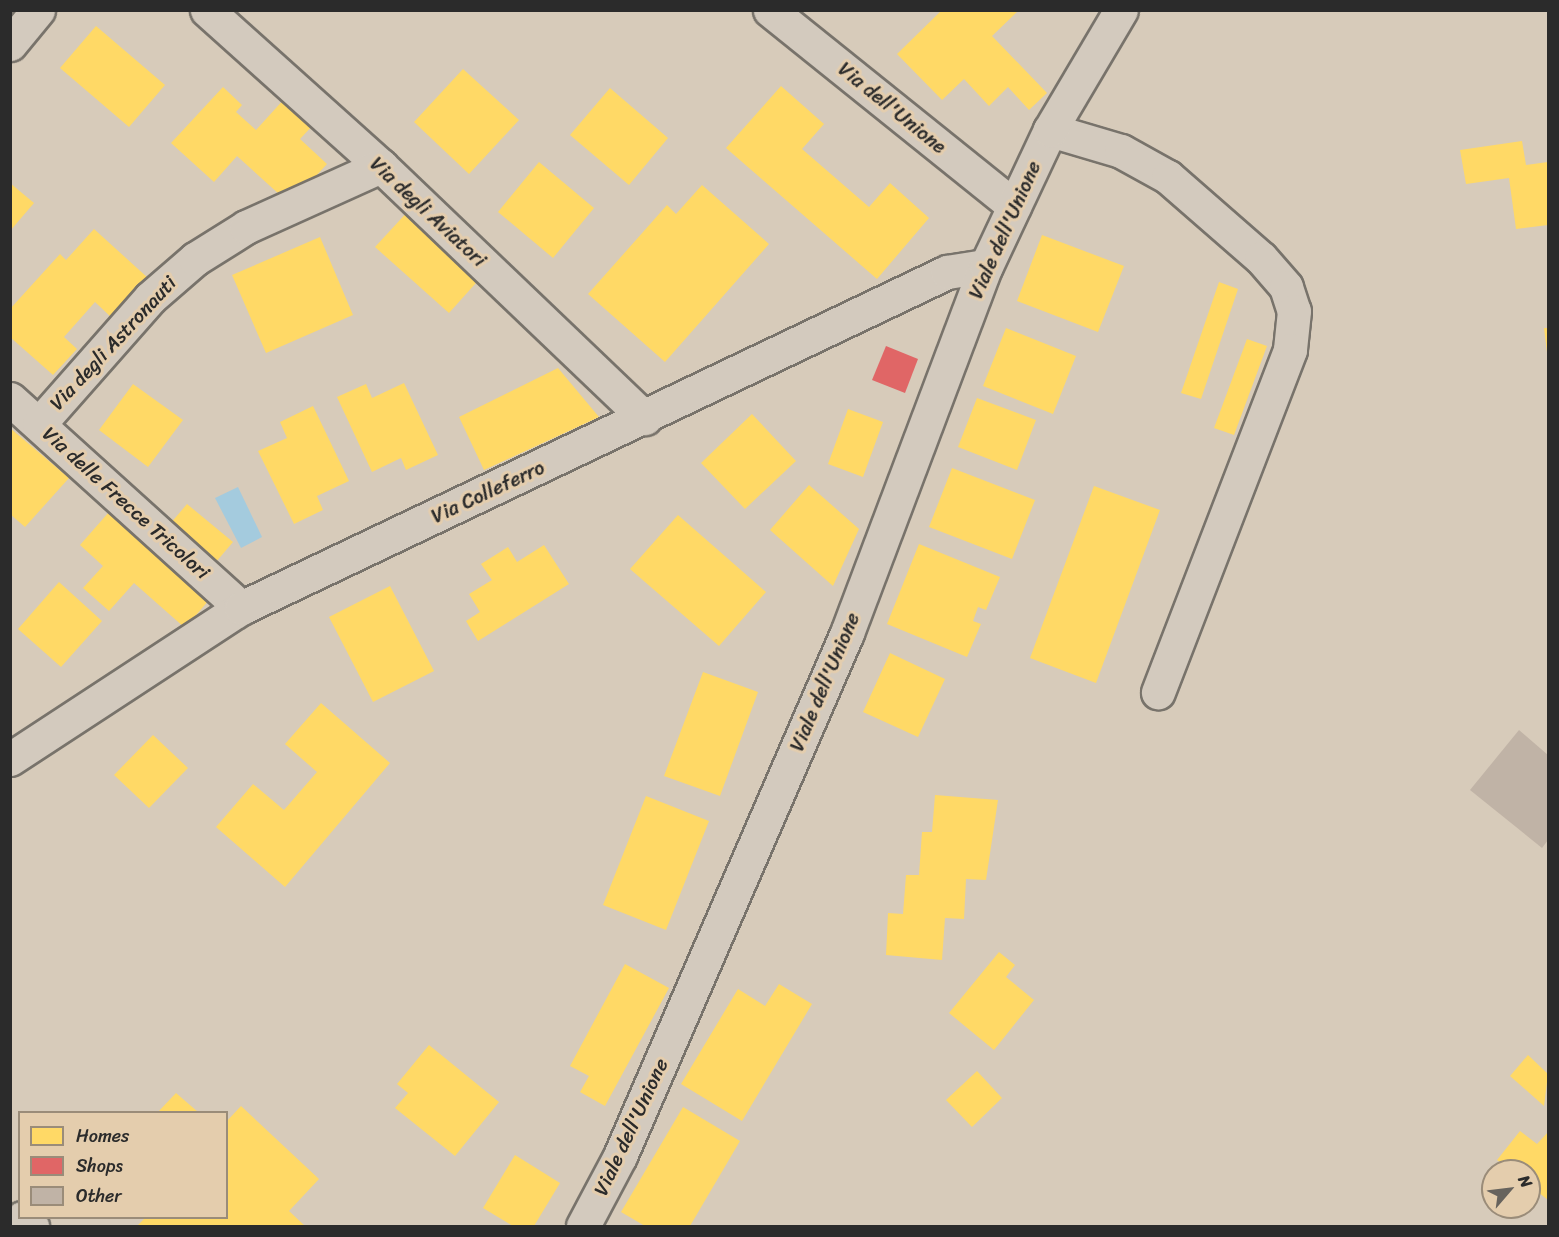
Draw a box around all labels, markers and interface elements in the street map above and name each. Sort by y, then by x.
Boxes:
street label: Via dell'Unione [833,57,951,159]
street label: Via degli Aviatori [365,152,491,272]
street label: Viale dell'Unione [964,157,1046,303]
street label: Via degli Astronauti [44,271,182,415]
street label: Via delle Frecce Tricolori [37,421,215,585]
street label: Via Colleferro [428,455,548,529]
street label: Viale dell'Unione [785,609,865,755]
street label: Viale dell'Unione [589,1055,673,1199]
legend [18,1111,228,1219]
text: Homes [76,1120,129,1152]
text: Shops [76,1150,123,1182]
north arrow [1481,1159,1541,1219]
text: N [1510,1170,1541,1193]
text: Other [76,1180,122,1212]

